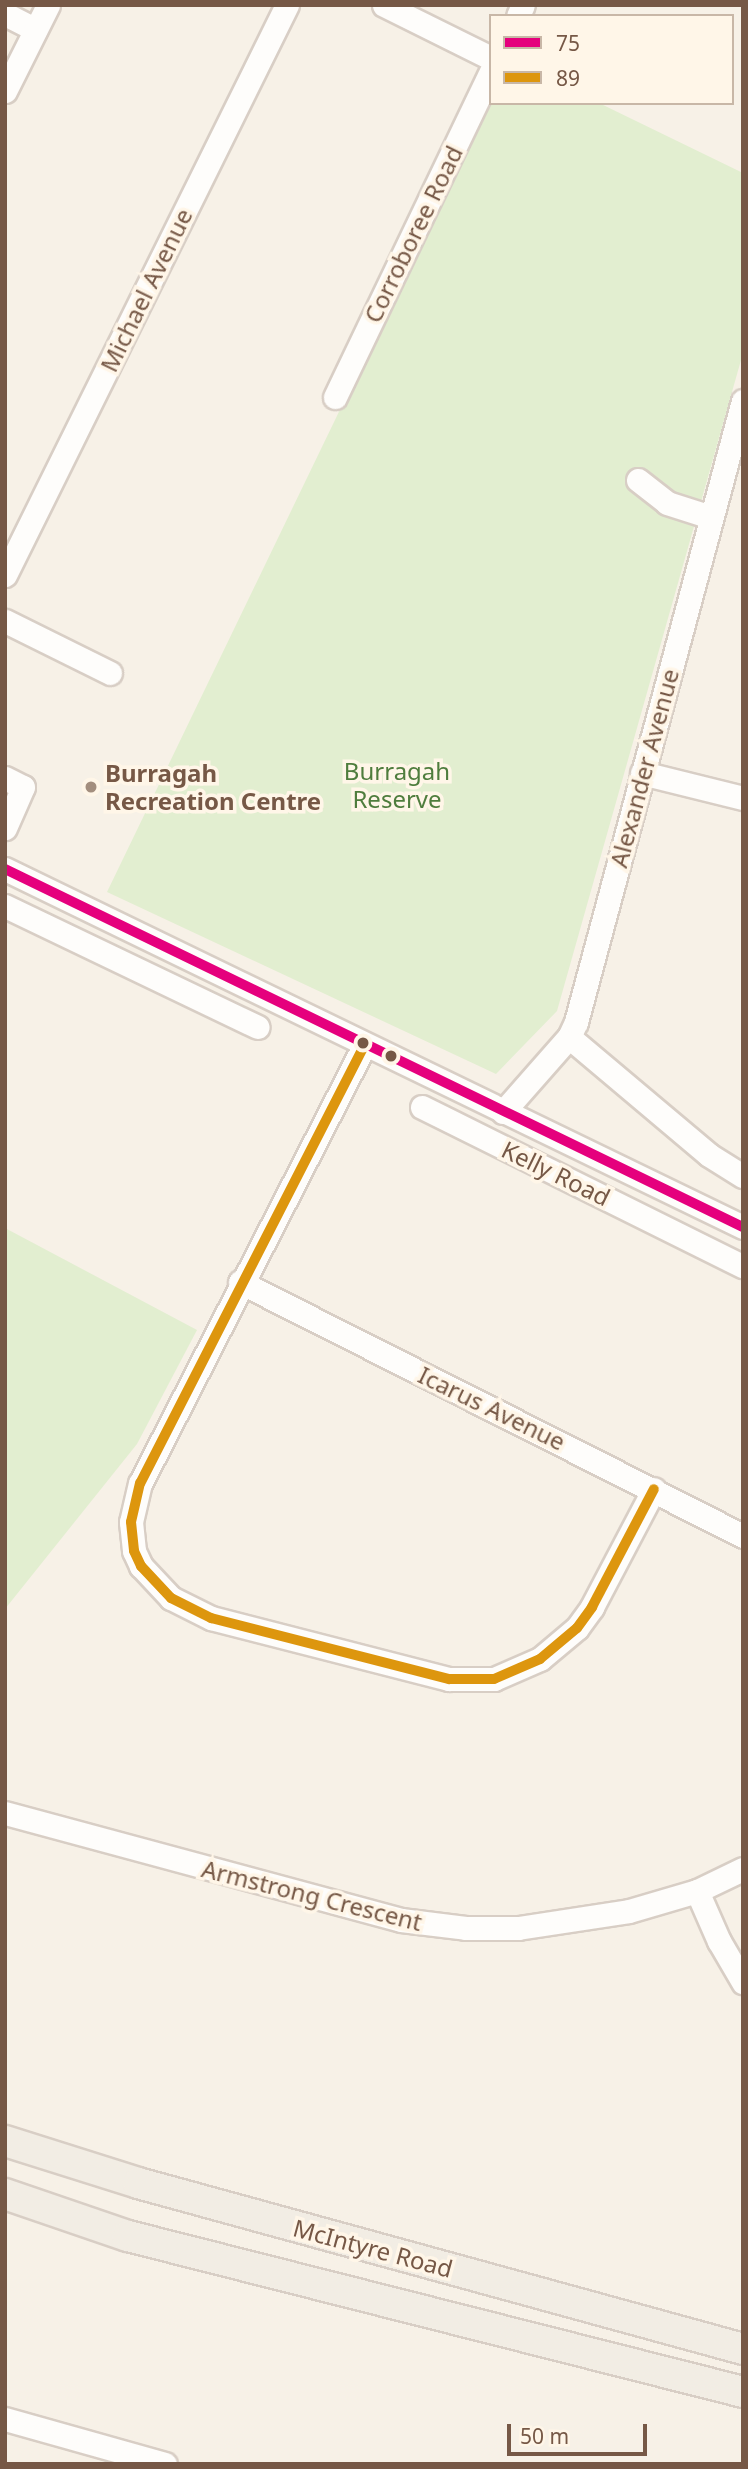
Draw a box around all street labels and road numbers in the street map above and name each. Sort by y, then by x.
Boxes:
street label: Corroboree Road [358,141,468,327]
street label: Michael Avenue [94,204,198,376]
street label: Alexander Avenue [604,666,684,870]
street label: Kelly Road [497,1134,615,1212]
street label: Icarus Avenue [414,1360,570,1456]
street label: Armstrong Crescent [199,1854,425,1936]
street label: McIntyre Road [290,2213,456,2283]

